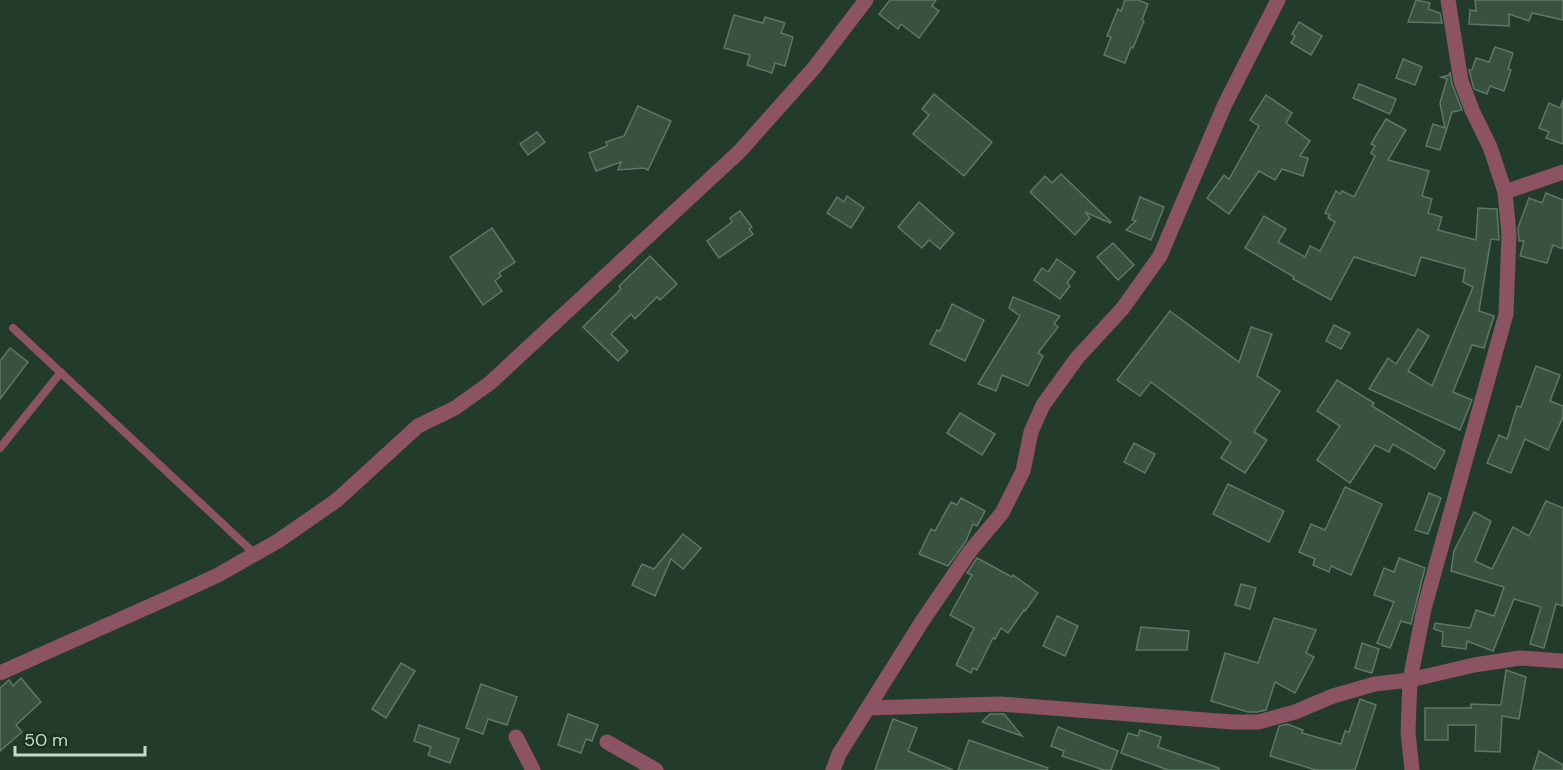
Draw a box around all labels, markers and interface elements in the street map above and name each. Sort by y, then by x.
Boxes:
scale bar [15,719,146,757]
text: 50 m [24,728,68,752]

